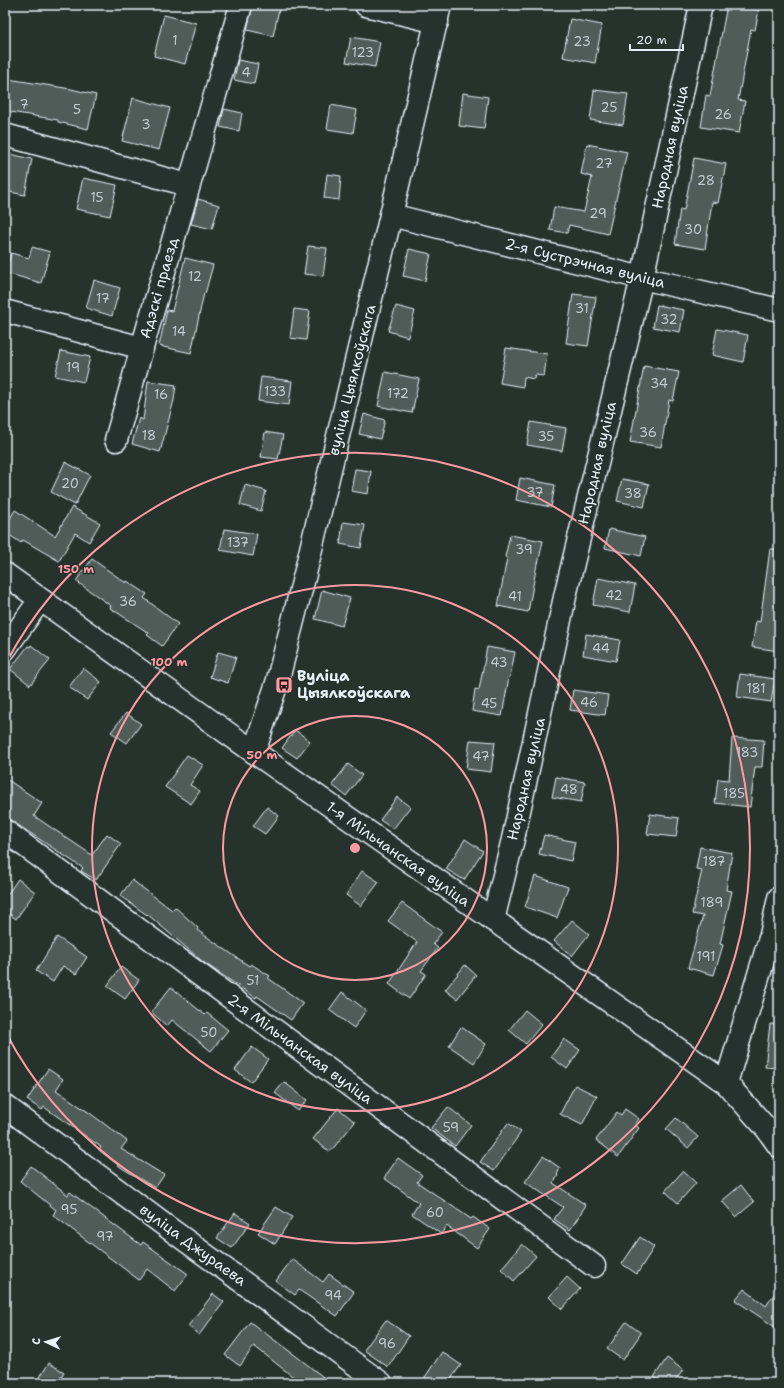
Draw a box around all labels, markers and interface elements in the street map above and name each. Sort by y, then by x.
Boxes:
scale bar [630,26,683,52]
house number: 1 [172,32,178,49]
text: 20 m [636,32,667,48]
house number: 23 [573,33,591,50]
house number: 123 [352,44,374,61]
house number: 4 [241,64,251,81]
street label: Народная вуліца [647,83,693,210]
house number: 7 [19,96,29,113]
house number: 25 [601,99,617,116]
house number: 5 [73,101,81,118]
house number: 26 [714,106,732,123]
house number: 3 [141,116,151,133]
house number: 27 [595,155,613,172]
house number: 28 [697,172,715,189]
house number: 15 [90,189,104,206]
house number: 29 [589,205,607,222]
house number: 30 [684,221,702,238]
street label: 2-я Сустрэчная вуліца [503,233,668,293]
street label: Адэскі праезд [135,235,183,341]
house number: 12 [188,268,202,285]
house number: 17 [96,290,110,307]
house number: 31 [575,300,589,317]
street label: вуліца Цыялкоўскага [324,302,381,458]
house number: 32 [660,311,678,328]
house number: 14 [172,323,186,340]
house number: 19 [66,359,80,376]
house number: 34 [650,375,668,392]
house number: 133 [264,383,286,400]
house number: 172 [387,385,409,402]
house number: 16 [154,386,168,403]
street label: Народная вуліца [573,399,621,526]
house number: 36 [639,424,657,441]
house number: 18 [142,427,156,444]
house number: 35 [538,428,554,445]
house number: 20 [61,475,79,492]
house number: 37 [526,484,544,501]
house number: 38 [624,485,642,502]
house number: 137 [227,534,249,551]
house number: 39 [515,541,533,558]
text: 150 m [58,561,94,577]
house number: 42 [605,587,623,604]
house number: 41 [508,588,522,605]
house number: 36 [119,593,137,610]
house number: 44 [592,640,610,657]
text: 100 m [151,654,188,670]
house number: 43 [490,654,508,671]
place label: Вуліца Цыялкоўскага [297,666,411,703]
bus stop icon: Вуліца Цыялкоўскага [274,675,294,695]
house number: 181 [746,680,766,697]
house number: 46 [580,694,598,711]
house number: 45 [481,695,497,712]
street label: Народная вуліца [502,715,550,842]
house number: 183 [736,744,758,761]
text: 50 m [247,747,278,763]
house number: 47 [472,748,490,765]
house number: 48 [560,781,578,798]
house number: 185 [723,785,745,802]
street label: 1-я Мільчанская вуліца [322,797,474,912]
centre of rings [348,841,362,855]
house number: 187 [703,853,725,870]
house number: 189 [701,894,723,911]
house number: 191 [696,948,716,965]
house number: 51 [247,972,259,989]
street label: 2-я Мільчанская вуліца [223,989,377,1109]
house number: 50 [201,1024,217,1041]
house number: 59 [443,1119,459,1136]
street label: вуліца Джураева [136,1199,251,1291]
house number: 95 [61,1201,77,1218]
house number: 60 [426,1204,444,1221]
house number: 97 [96,1228,114,1245]
house number: 94 [324,1287,342,1304]
north arrow [26,1322,66,1362]
house number: 96 [378,1335,396,1352]
text: С [29,1337,44,1345]

